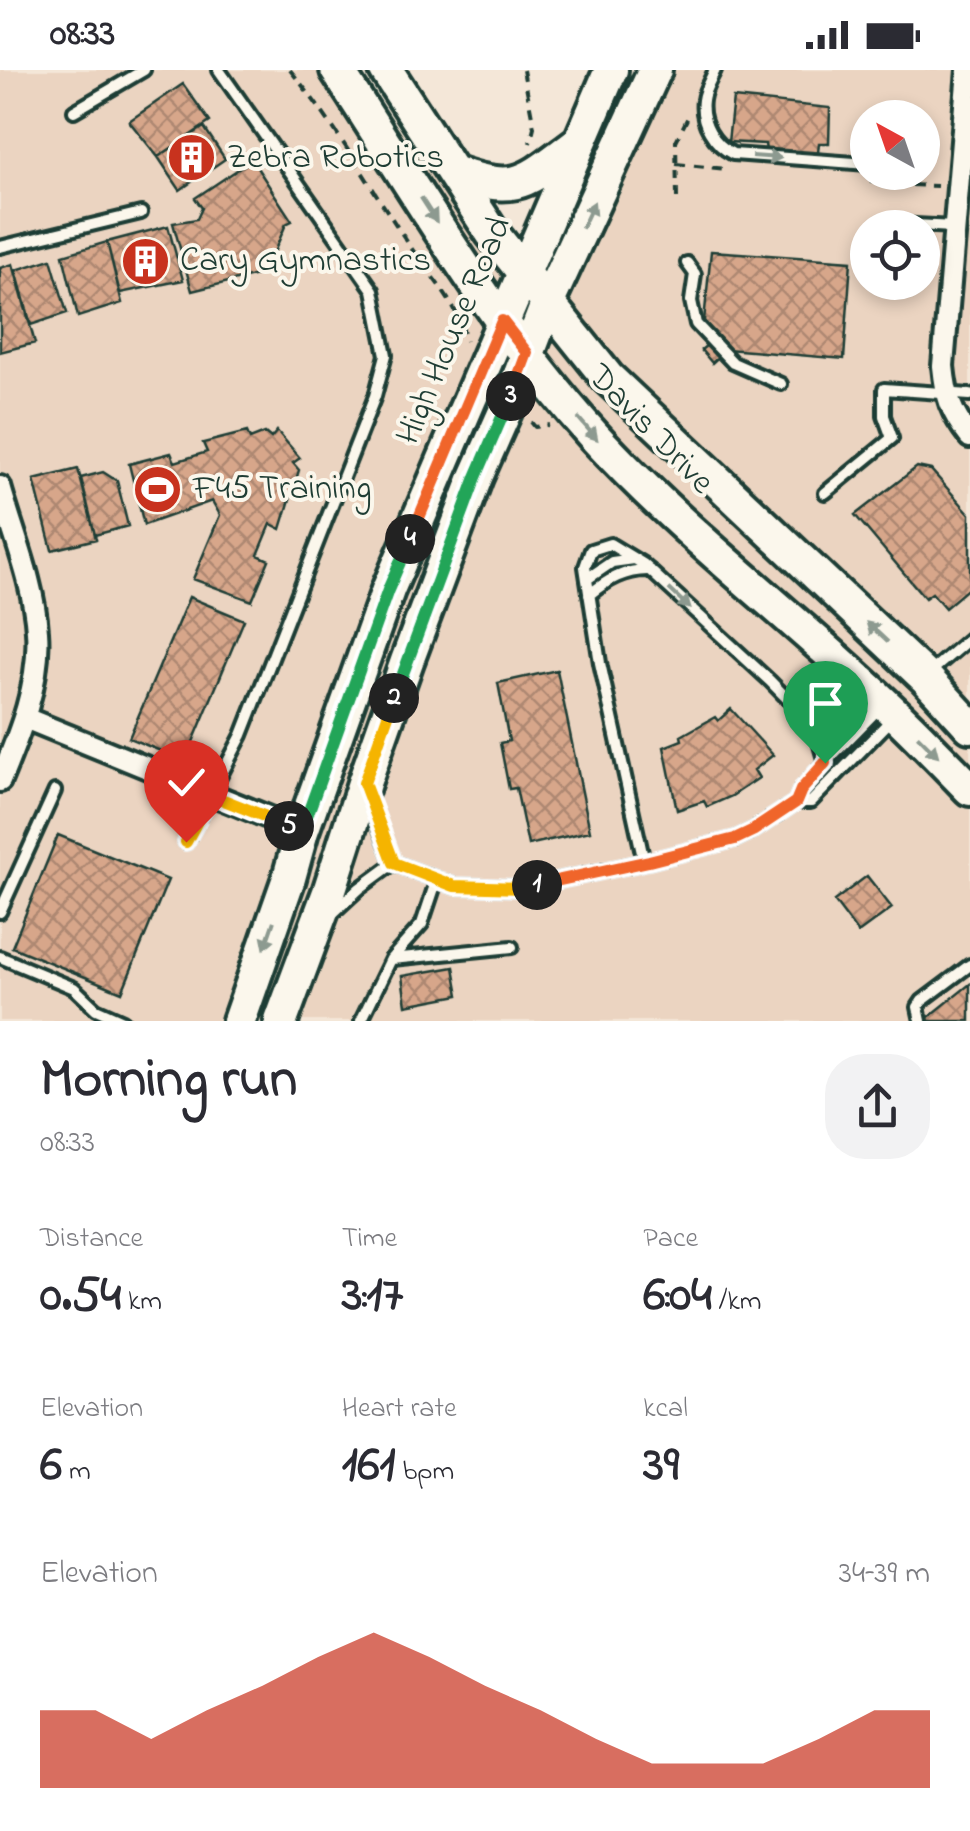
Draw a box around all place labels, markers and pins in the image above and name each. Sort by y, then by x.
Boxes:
building icon: Zebra Robotics [166,132,218,184]
place label: Zebra Robotics [227,133,444,184]
building icon: Cary Gymnastics [119,235,171,287]
place label: Cary Gymnastics [180,236,431,287]
pin: 3 [486,371,536,421]
sports icon: F45 Training [132,463,184,515]
place label: F45 Training [192,464,372,515]
pin: 4 [385,514,435,564]
pin [783,661,868,764]
pin: 2 [369,673,419,723]
pin [144,740,229,843]
pin: 5 [264,801,314,851]
pin: 1 [512,860,562,910]

